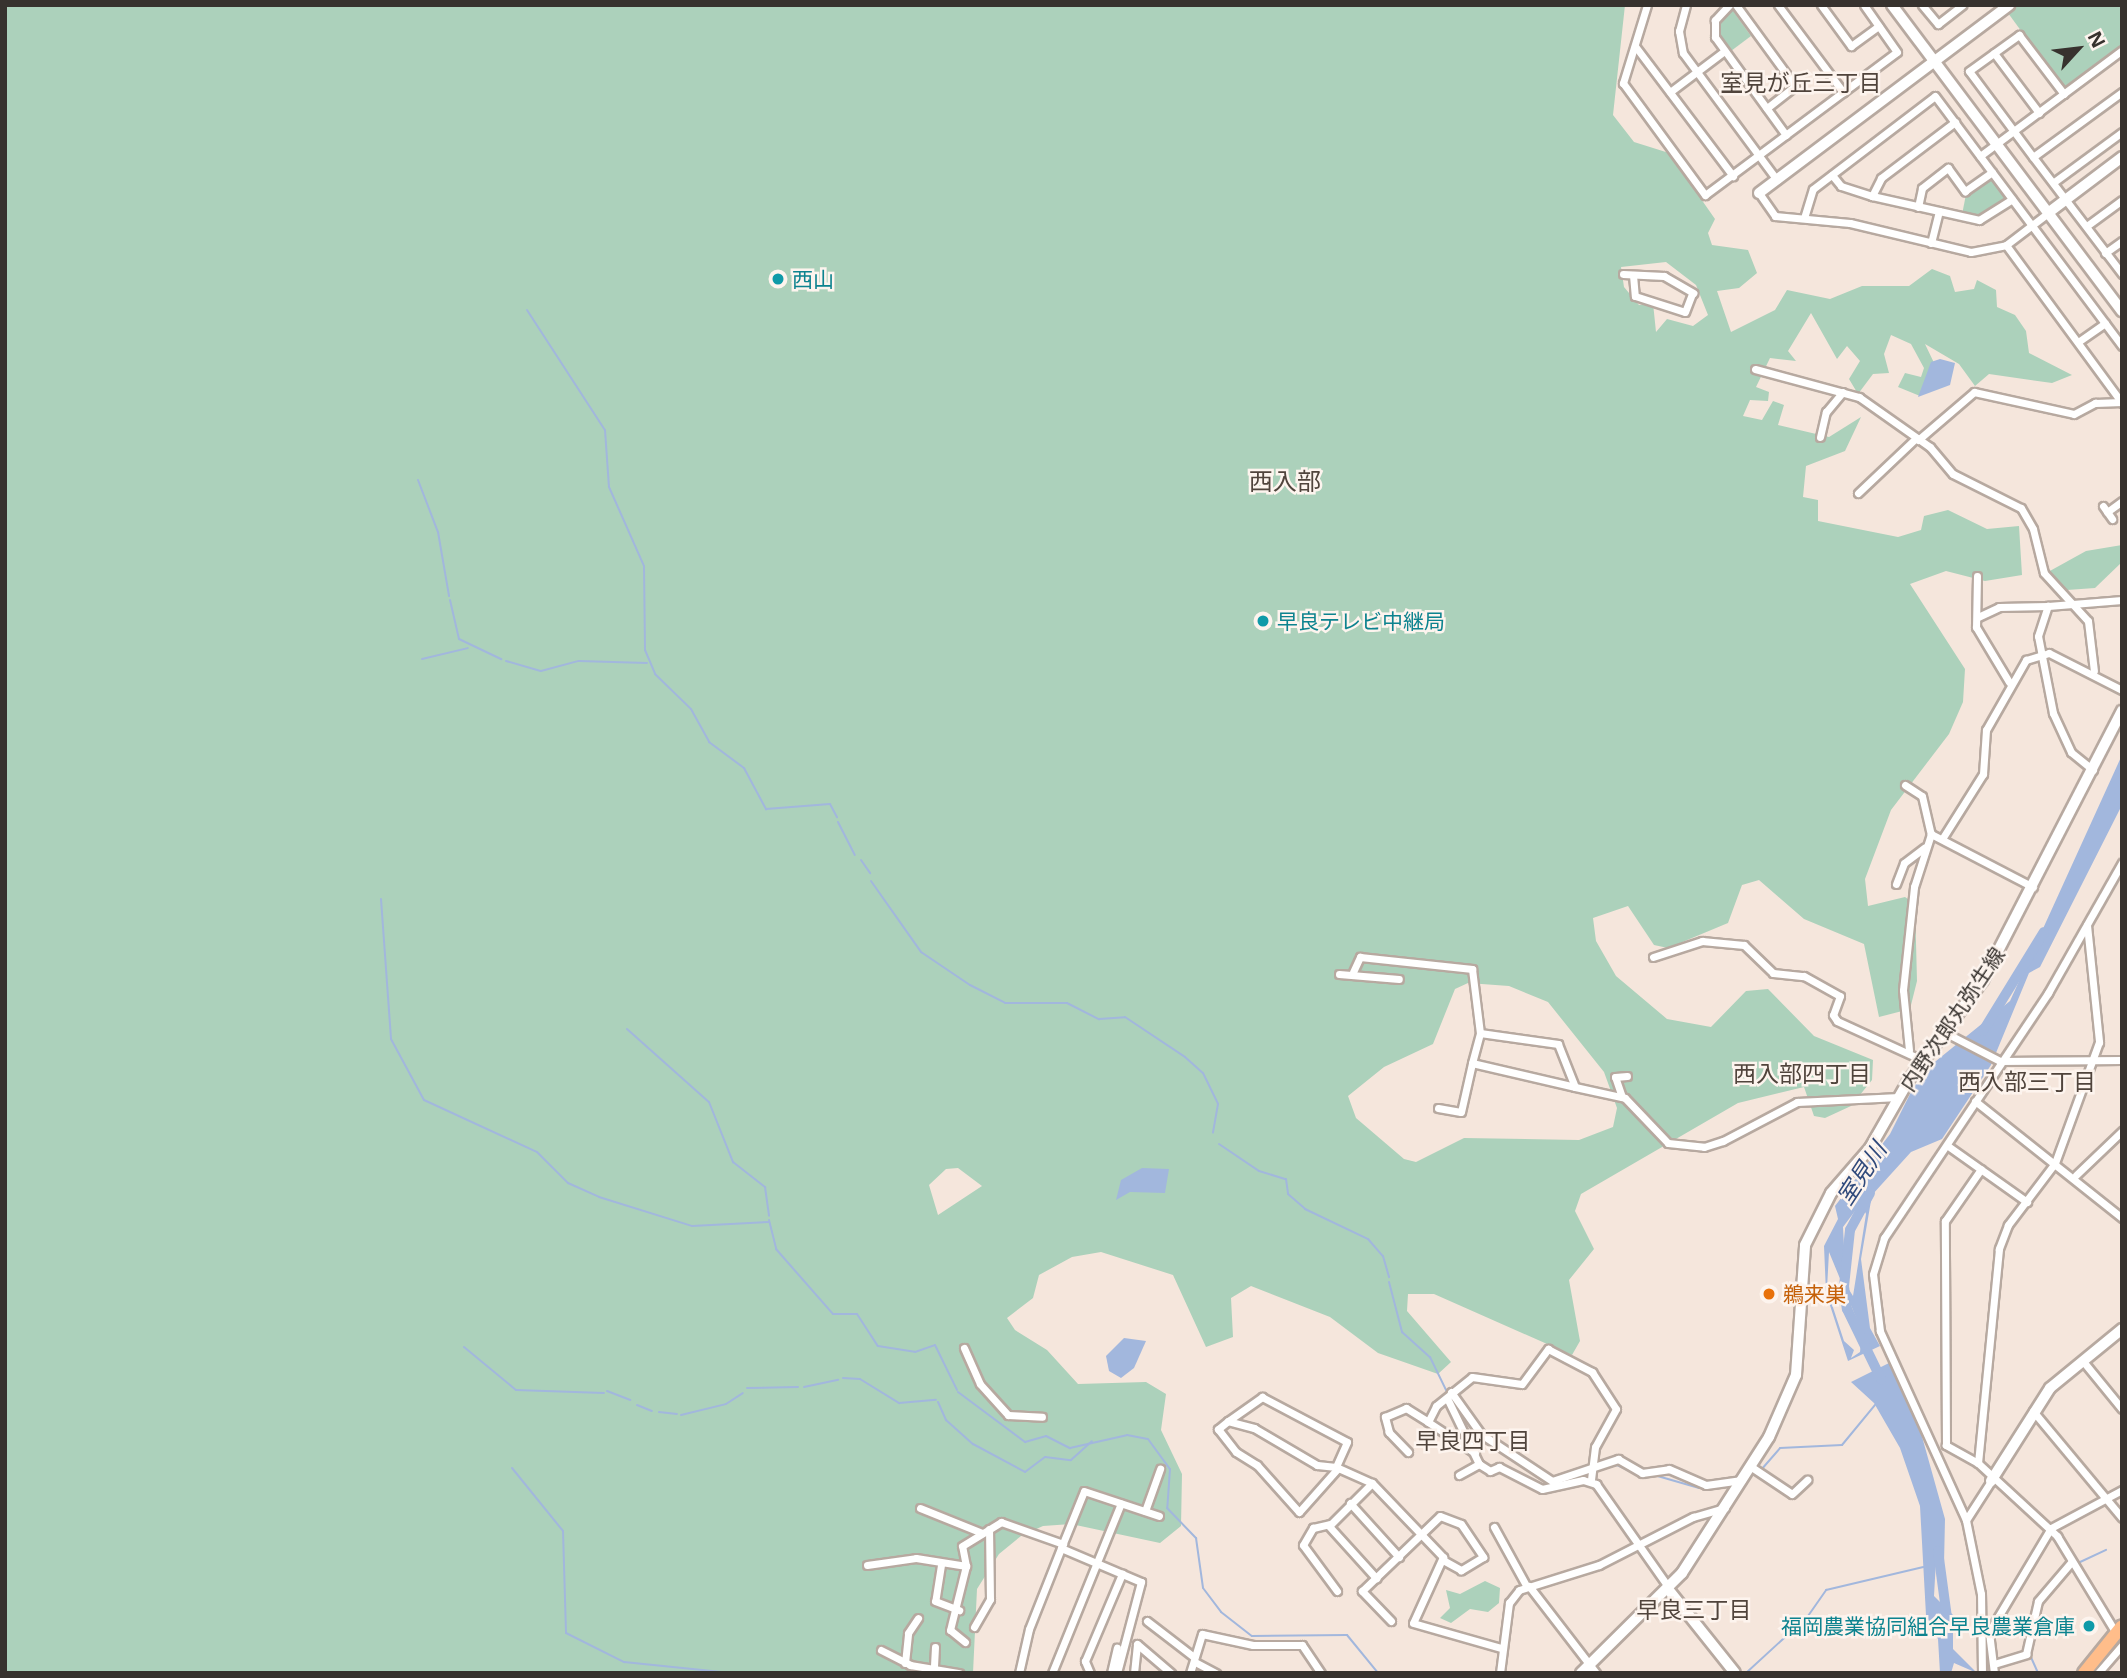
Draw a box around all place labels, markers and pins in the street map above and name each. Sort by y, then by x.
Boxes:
place label: 西山 [792,266,834,292]
marker: 西山 [770,271,786,287]
place label: 早良テレビ中継局 [1277,608,1445,634]
marker: 早良テレビ中継局 [1255,613,1271,629]
place label: 鵜来巣 [1783,1281,1846,1307]
marker: 鵜来巣 [1761,1286,1777,1302]
place label: 福岡農業協同組合早良農業倉庫 [1781,1613,2075,1639]
marker: 福岡農業協同組合早良農業倉庫 [2081,1618,2097,1634]

